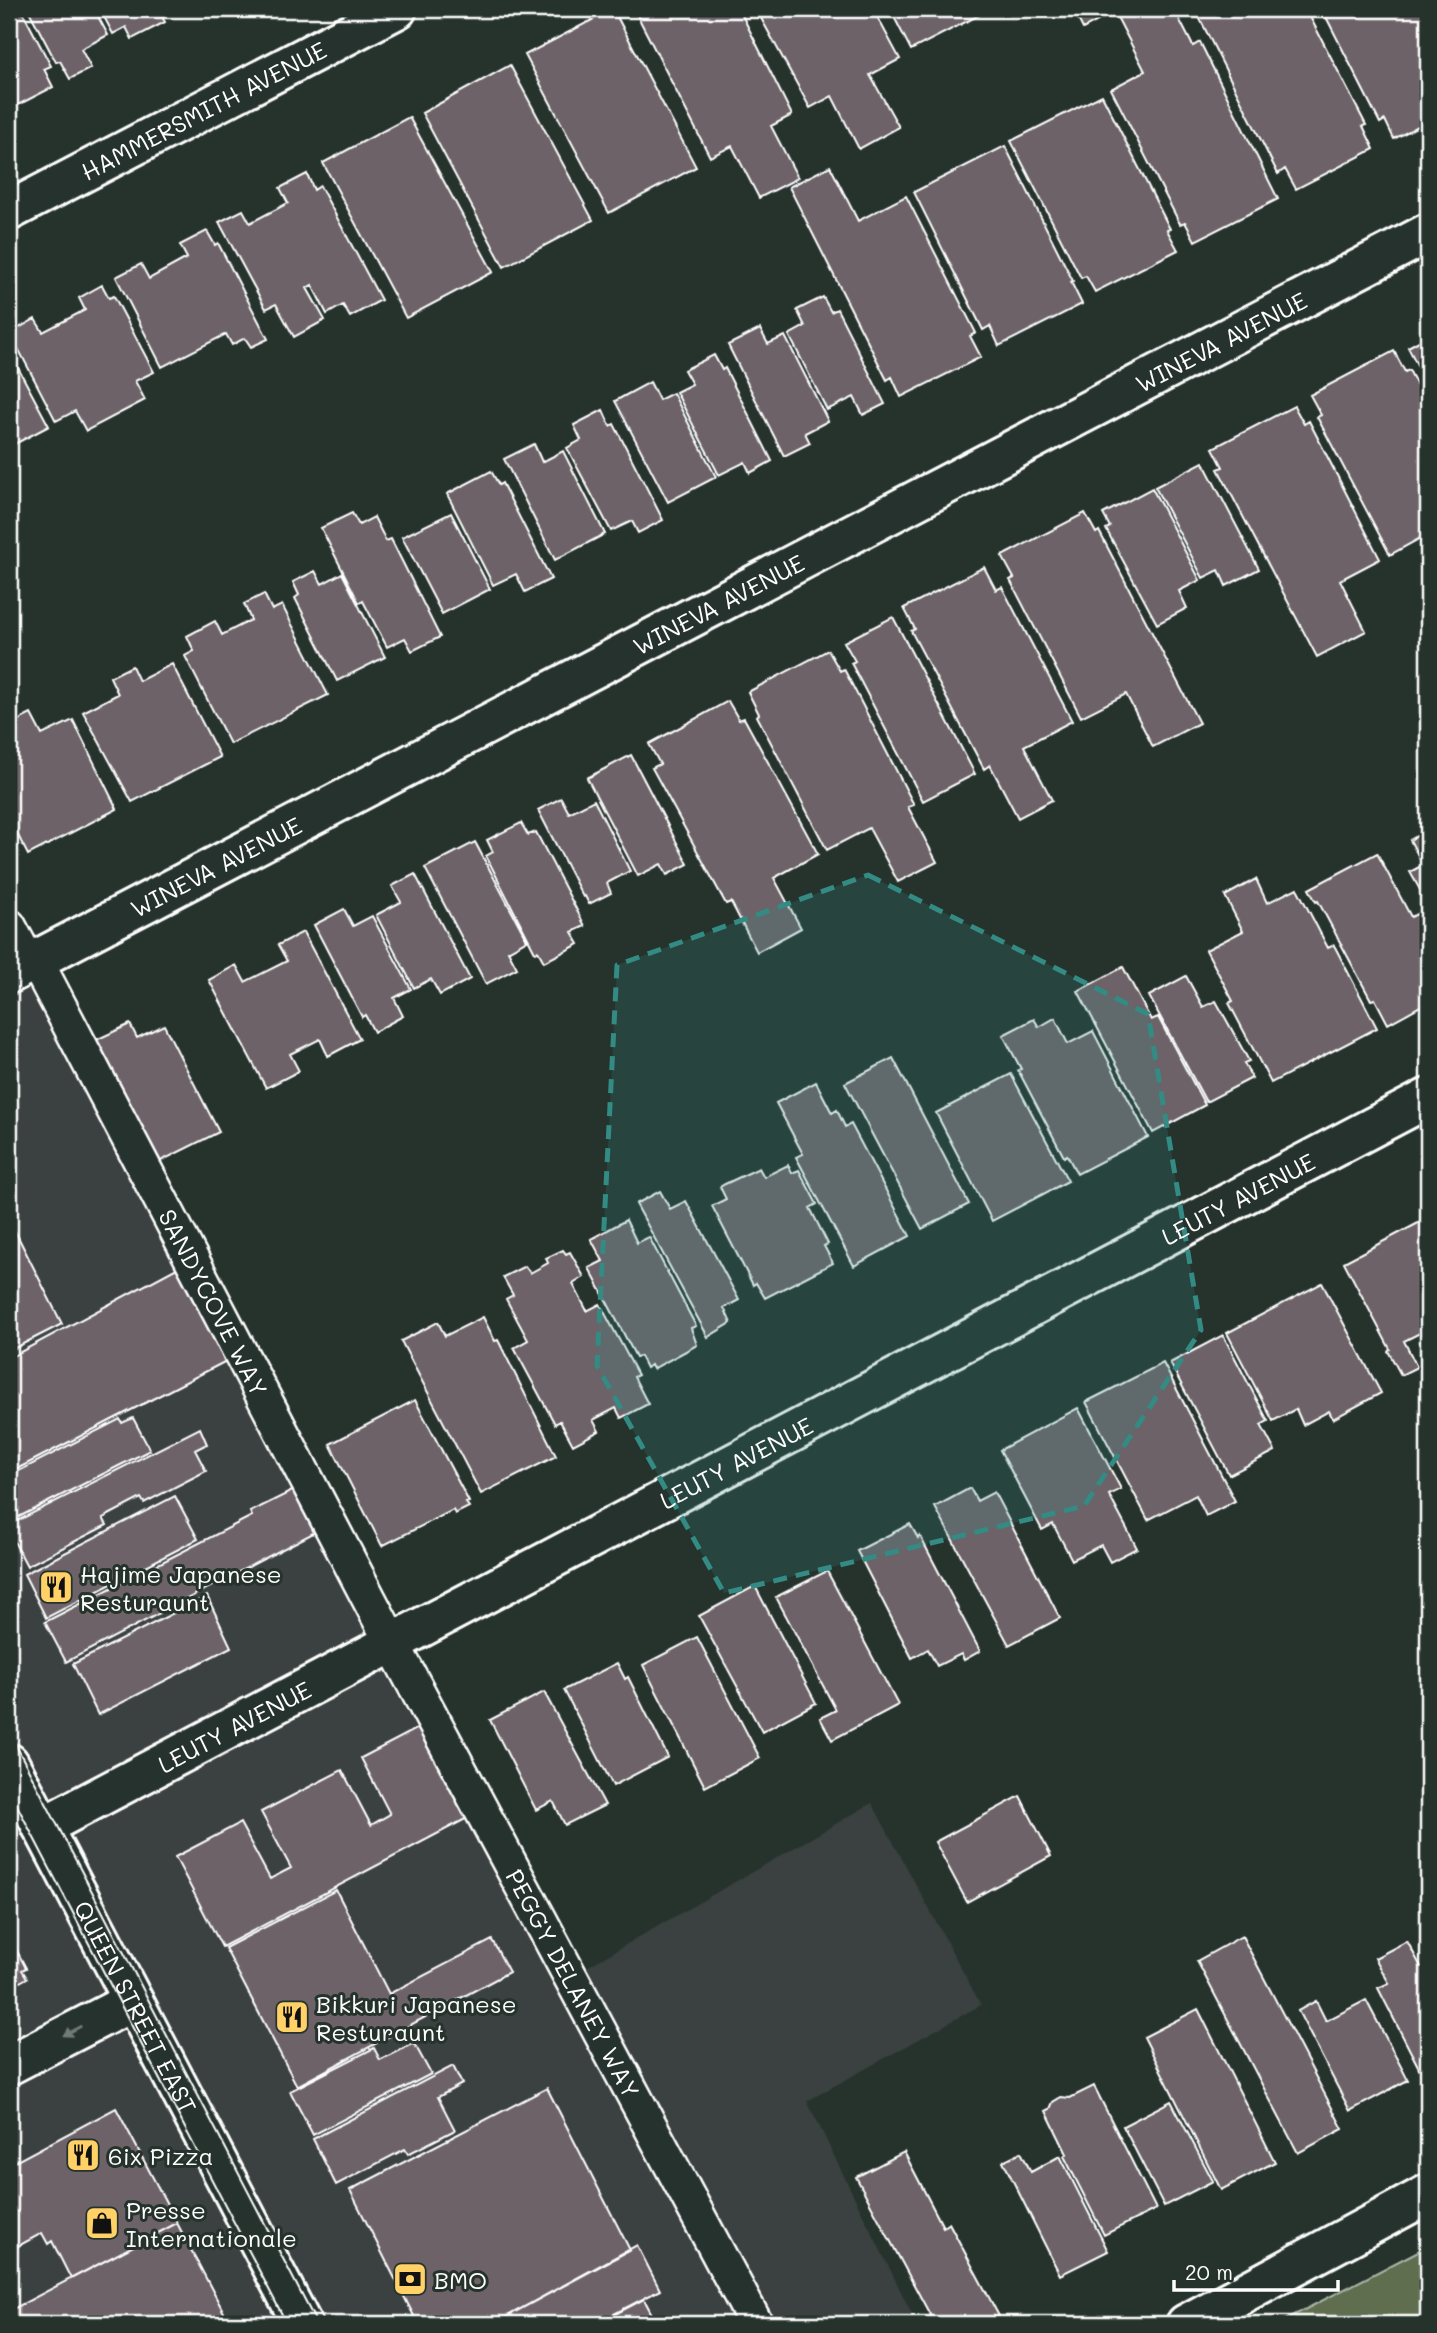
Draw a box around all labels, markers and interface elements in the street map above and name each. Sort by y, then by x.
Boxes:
street label: HAMMERSMITH AVENUE [75,33,331,186]
street label: WINEVA AVENUE [1130,284,1312,399]
street label: WINEVA AVENUE [627,546,809,661]
street label: WINEVA AVENUE [125,809,306,924]
street label: LEUTY AVENUE [1156,1145,1320,1251]
street label: SANDYCOVE WAY [153,1204,276,1401]
street label: LEUTY AVENUE [654,1409,818,1515]
place label: Hajime Japanese Resturaunt [80,1558,282,1617]
restaurant icon: Hajime Japanese Resturaunt [37,1568,75,1606]
street label: LEUTY AVENUE [152,1673,316,1779]
street label: PEGGY DELANEY WAY [500,1863,648,2103]
street label: QUEEN STREET EAST [68,1895,205,2118]
place label: Bikkuri Japanese Resturaunt [316,1988,517,2047]
restaurant icon: Bikkuri Japanese Resturaunt [273,1998,311,2036]
one-way arrow [62,2026,82,2037]
restaurant icon: 6ix Pizza [64,2136,102,2174]
place label: 6ix Pizza [108,2140,213,2171]
place label: Presse Internationale [126,2194,297,2253]
shop icon: Presse Internationale [83,2204,121,2242]
scale bar [1174,2249,1339,2293]
text: 20 m [1185,2258,1233,2285]
bank icon: BMO [391,2260,429,2298]
place label: BMO [434,2264,487,2295]

